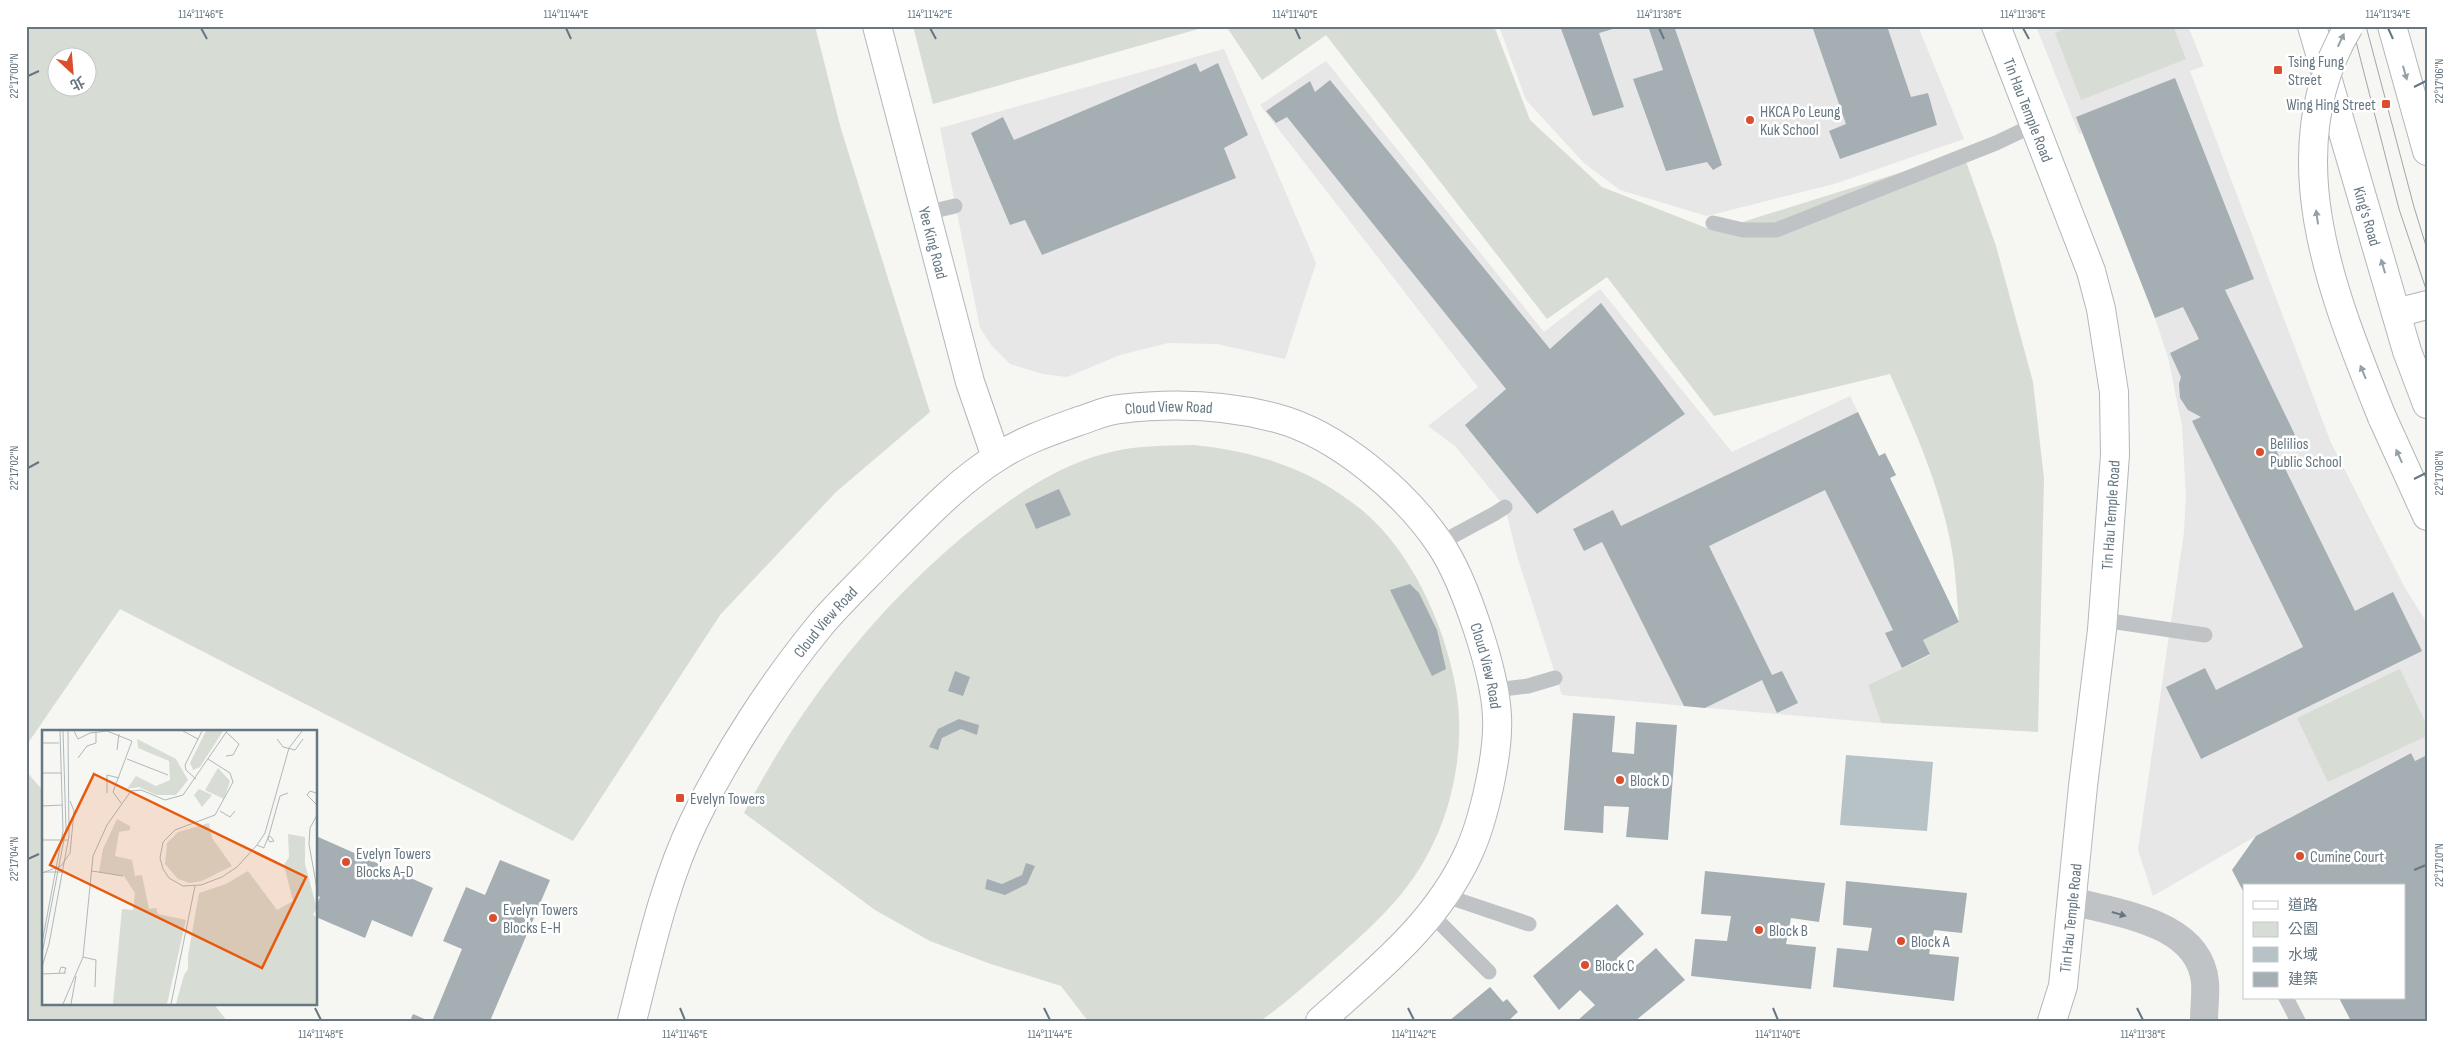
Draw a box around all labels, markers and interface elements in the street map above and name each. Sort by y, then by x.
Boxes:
text: 114°11'46"E [178,7,224,22]
text: 114°11'44"E [543,7,589,22]
text: 114°11'42"E [907,7,953,22]
text: 114°11'40"E [1272,7,1318,22]
text: 114°11'38"E [1636,7,1682,22]
text: 114°11'36"E [2000,7,2046,22]
text: 114°11'34"E [2365,7,2411,22]
one-way arrow [2338,33,2346,47]
north arrow [48,48,98,98]
text: 22°17'00"N [7,53,22,99]
place label: Tsing Fung Street [2288,53,2344,90]
street label: Tin Hau Temple Road [1998,56,2056,165]
text: 22°17'06"N [2432,59,2447,103]
marker: Tsing Fung Street [2272,64,2284,76]
one-way arrow [2401,66,2409,81]
text: 北 [67,73,87,94]
place label: Wing Hing Street [2286,96,2376,115]
marker: Wing Hing Street [2380,98,2392,110]
place label: HKCA Po Leung Kuk School [1760,103,1840,140]
marker: HKCA Po Leung Kuk School [1744,114,1756,126]
street label: King's Road [2348,185,2384,248]
street label: Yee King Road [914,205,951,281]
one-way arrow [2313,208,2321,224]
one-way arrow [2378,258,2386,273]
one-way arrow [2359,365,2367,379]
street label: Cloud View Road [1124,398,1213,419]
place label: Belilios Public School [2270,435,2342,472]
text: 22°17'02"N [7,446,22,490]
marker: Belilios Public School [2254,446,2266,458]
one-way arrow [2395,449,2403,463]
text: 22°17'08"N [2432,451,2447,495]
street label: Tin Hau Temple Road [2098,460,2125,571]
street label: Cloud View Road [790,583,862,662]
street label: Cloud View Road [1465,621,1504,710]
inset map [42,730,318,1004]
place label: Block D [1630,772,1670,791]
marker: Block D [1614,774,1626,786]
place label: Evelyn Towers [690,790,765,809]
marker: Evelyn Towers [674,792,686,804]
text: 22°17'04"N [7,837,22,881]
text: 22°17'10"N [2432,843,2447,887]
place label: Evelyn Towers Blocks A-D [356,845,431,882]
place label: Cumine Court [2310,848,2384,867]
marker: Cumine Court [2294,850,2306,862]
marker: Evelyn Towers Blocks A-D [340,856,352,868]
street label: Tin Hau Temple Road [2056,863,2087,974]
legend [2243,884,2406,1000]
text: 道路 [2288,896,2318,915]
place label: Evelyn Towers Blocks E-H [503,901,578,938]
one-way arrow [2112,910,2127,918]
marker: Evelyn Towers Blocks E-H [487,912,499,924]
text: 公園 [2288,920,2318,939]
place label: Block B [1769,922,1808,941]
marker: Block B [1753,924,1765,936]
place label: Block A [1911,933,1950,952]
marker: Block A [1895,935,1907,947]
text: 水域 [2288,946,2318,965]
place label: Block C [1595,957,1635,976]
marker: Block C [1579,959,1591,971]
text: 建築 [2288,970,2318,989]
text: 114°11'48"E [298,1027,344,1042]
text: 114°11'46"E [662,1027,708,1042]
text: 114°11'44"E [1027,1027,1073,1042]
text: 114°11'42"E [1391,1027,1437,1042]
text: 114°11'40"E [1755,1027,1801,1042]
text: 114°11'38"E [2120,1027,2166,1042]

